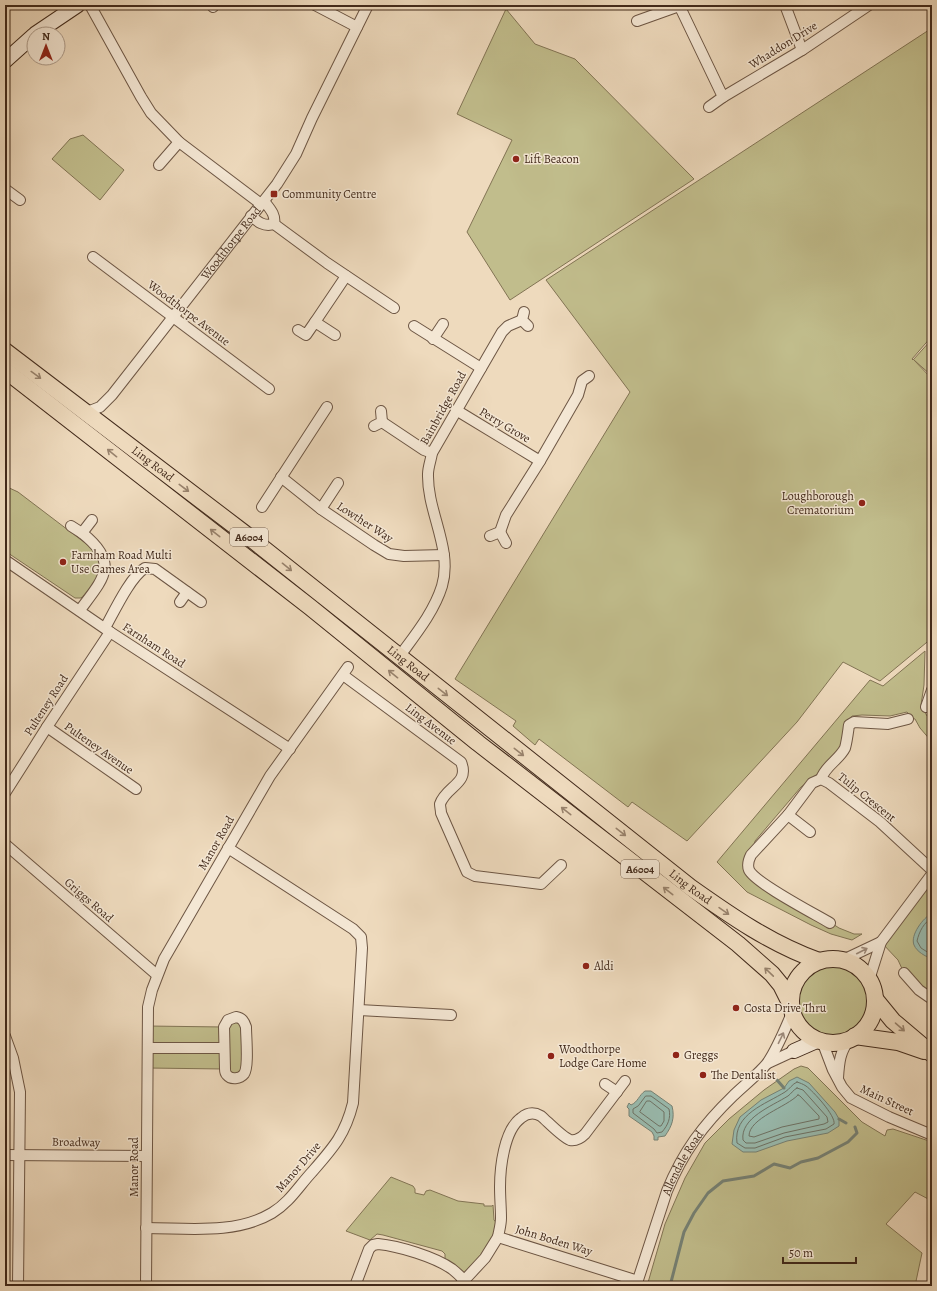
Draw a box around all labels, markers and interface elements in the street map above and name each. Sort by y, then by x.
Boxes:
street label: Whaddon Drive [745,18,820,73]
north arrow [26,26,66,66]
text: N [42,29,50,44]
place label: Lift Beacon [524,151,580,167]
marker: Lift Beacon [511,154,521,164]
place label: Community Centre [282,186,376,202]
marker: Community Centre [269,189,279,199]
street label: Woodthorpe Road [197,203,265,284]
street label: Woodthorpe Avenue [144,276,234,349]
street label: Bainbridge Road [416,368,470,448]
one-way arrow [31,371,42,379]
street label: Perry Grove [476,403,534,447]
street label: Ling Road [128,442,178,485]
one-way arrow [106,449,117,458]
one-way arrow [178,484,189,492]
place label: Loughborough Crematorium [782,488,855,518]
street label: Lowther Way [334,498,397,546]
marker: Loughborough Crematorium [857,498,867,508]
road number: A6004 [230,528,268,546]
one-way arrow [209,529,220,537]
place label: Farnham Road Multi Use Games Area [71,547,172,577]
marker: Farnham Road Multi Use Games Area [58,557,68,567]
one-way arrow [282,563,293,571]
street label: Farnham Road [120,619,189,672]
street label: Ling Road [384,642,433,685]
one-way arrow [388,670,399,679]
street label: Pulteney Road [20,671,72,739]
one-way arrow [438,687,449,696]
street label: Ling Avenue [402,700,460,748]
street label: Pulteney Avenue [61,718,137,778]
one-way arrow [514,747,525,756]
street label: Tulip Crescent [835,769,899,825]
one-way arrow [560,807,571,815]
street label: Manor Road [194,812,238,873]
one-way arrow [616,828,627,837]
road number: A6004 [621,860,659,878]
street label: Ling Road [666,865,715,908]
street label: Griggs Road [61,874,117,926]
one-way arrow [663,887,674,895]
one-way arrow [719,907,730,915]
one-way arrow [856,947,868,954]
place label: Aldi [593,958,614,974]
marker: Aldi [581,961,591,971]
one-way arrow [764,968,774,977]
place label: Costa Drive Thru [744,1000,827,1016]
marker: Costa Drive Thru [731,1003,741,1013]
one-way arrow [895,1023,906,1032]
one-way arrow [778,1032,785,1044]
place label: Woodthorpe Lodge Care Home [558,1041,647,1071]
place label: Greggs [684,1047,719,1063]
marker: Greggs [671,1050,681,1060]
marker: Woodthorpe Lodge Care Home [546,1051,556,1061]
place label: The Dentalist [711,1067,776,1083]
marker: The Dentalist [698,1070,708,1080]
street label: Main Street [858,1081,916,1119]
street label: Allendale Road [658,1127,707,1198]
street label: Broadway [52,1134,101,1150]
street label: Manor Road [126,1136,142,1197]
street label: Manor Drive [272,1138,324,1196]
street label: John Boden Way [514,1221,595,1259]
scale bar [783,1239,856,1265]
text: 50 m [789,1245,813,1261]

